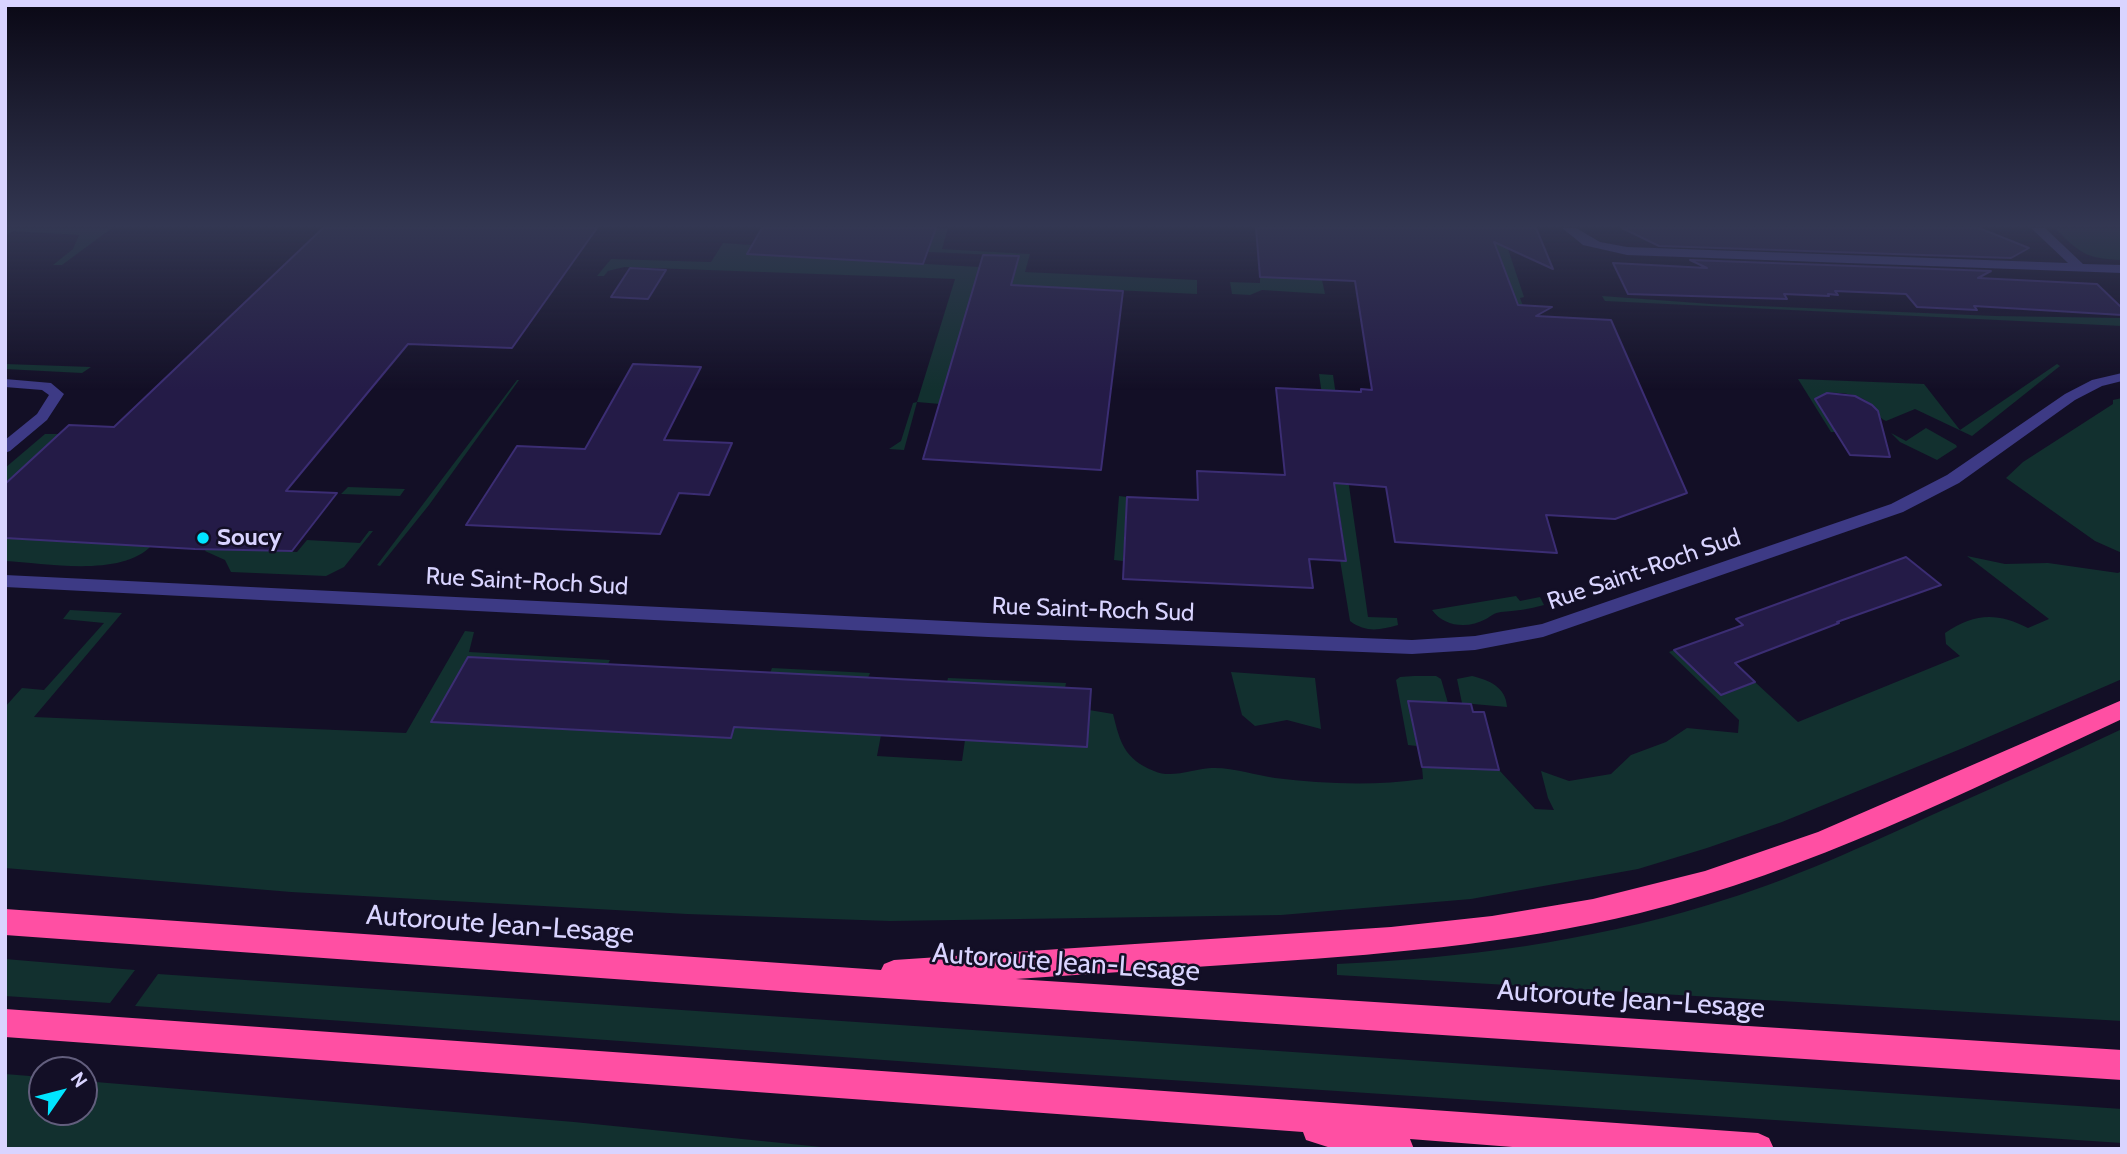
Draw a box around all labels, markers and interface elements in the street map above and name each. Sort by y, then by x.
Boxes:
street label: Rue Saint-Roch Sud [1543,523,1745,617]
place label: Soucy [217,524,282,552]
marker: Soucy [195,530,211,546]
street label: Rue Saint-Roch Sud [425,562,629,602]
street label: Rue Saint-Roch Sud [991,592,1195,628]
street label: Autoroute Jean-Lesage [365,899,635,951]
street label: Autoroute Jean-Lesage [931,937,1201,989]
street label: Autoroute Jean-Lesage [1496,974,1766,1026]
north arrow [28,1056,98,1126]
text: N [66,1068,92,1092]

